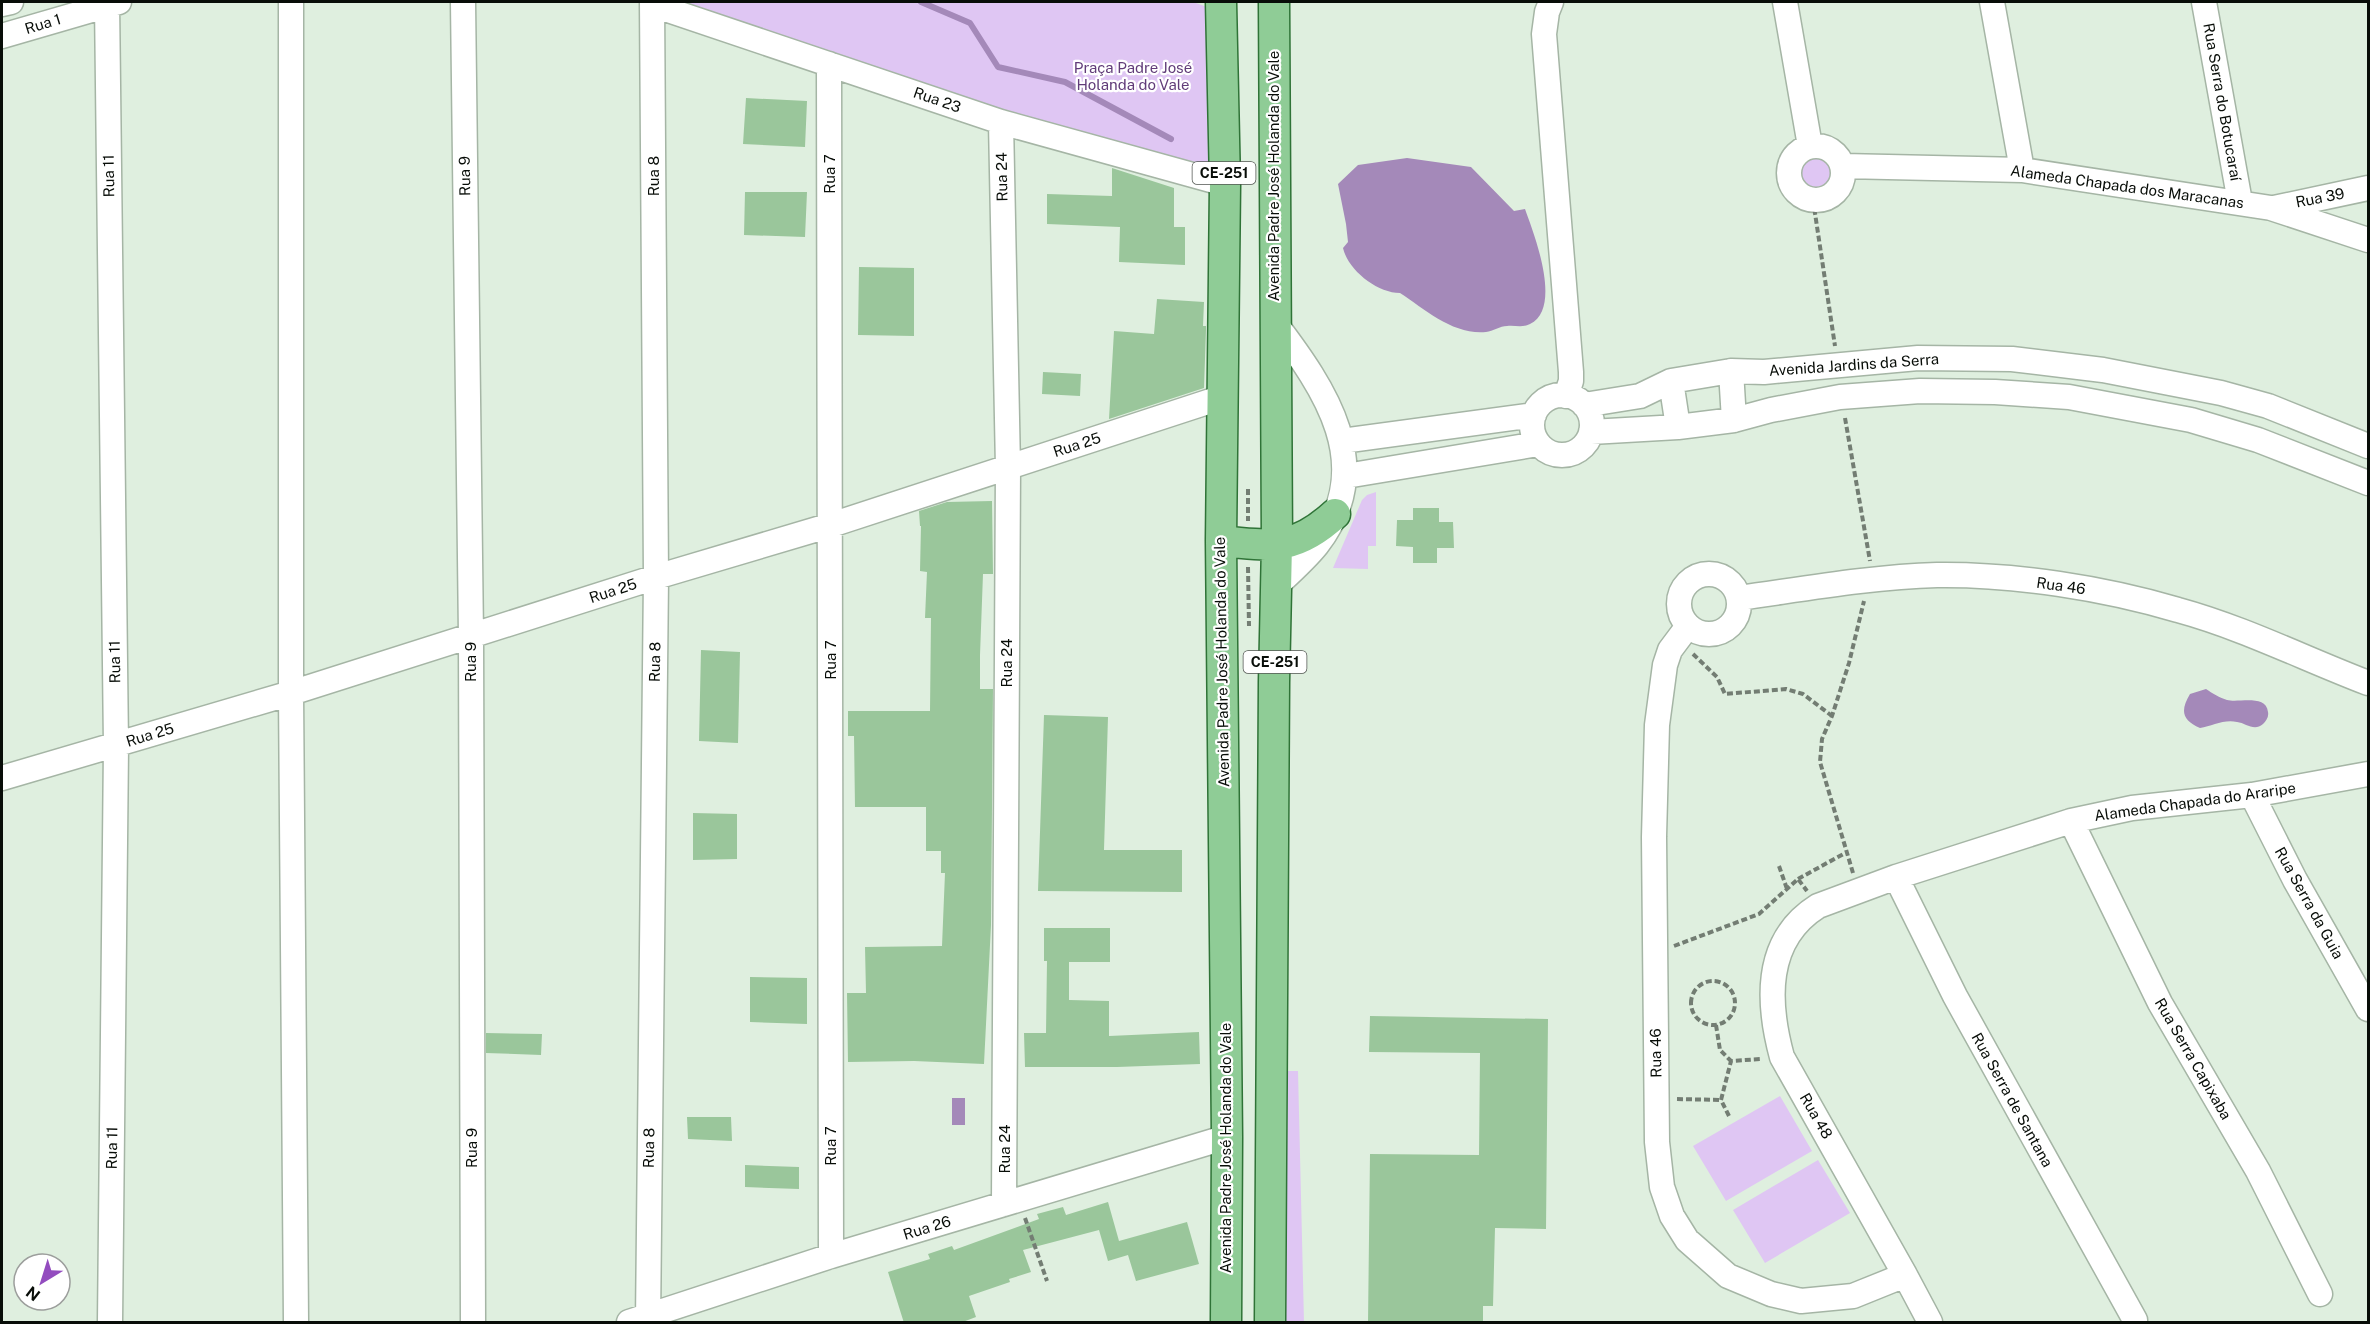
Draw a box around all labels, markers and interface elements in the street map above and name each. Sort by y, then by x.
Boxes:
street label: Rua 1 [23,10,63,37]
street label: Rua Serra do Botucaraí [2200,22,2245,183]
street label: Avenida Padre José Holanda do Vale [1265,51,1282,301]
park label: Praça Padre José Holanda do Vale [1074,59,1192,93]
street label: Rua 23 [911,84,963,116]
street label: Rua 24 [993,152,1010,202]
street label: Rua 11 [100,154,117,198]
street label: Rua 7 [821,154,838,194]
street label: Rua 9 [456,156,473,196]
street label: Rua 8 [645,156,662,196]
road number: CE-251 [1192,162,1256,184]
street label: Alameda Chapada dos Maracanas [2009,162,2245,211]
street label: Rua 39 [2294,184,2346,211]
street label: Avenida Jardins da Serra [1768,350,1940,379]
street label: Rua 25 [1051,429,1103,460]
street label: Avenida Padre José Holanda do Vale [1211,537,1232,787]
street label: Rua 46 [2035,574,2087,597]
street label: Rua 25 [587,575,639,606]
street label: Rua 24 [998,638,1015,688]
street label: Rua 11 [106,640,123,684]
street label: Rua 7 [822,640,839,680]
street label: Rua 9 [462,642,479,682]
street label: Rua 8 [646,642,663,682]
road number: CE-251 [1244,651,1306,673]
street label: Rua 25 [124,719,176,750]
street label: Alameda Chapada do Araripe [2093,779,2297,824]
street label: Rua Serra da Guia [2272,844,2347,962]
street label: Rua Serra Capixaba [2152,995,2235,1122]
street label: Avenida Padre José Holanda do Vale [1217,1023,1234,1273]
street label: Rua 46 [1647,1028,1664,1078]
street label: Rua Serra de Santana [1968,1030,2056,1170]
street label: Rua 48 [1797,1090,1836,1142]
street label: Rua 24 [996,1124,1013,1174]
street label: Rua 11 [103,1126,120,1170]
street label: Rua 7 [822,1126,839,1166]
street label: Rua 9 [463,1128,480,1168]
street label: Rua 8 [640,1128,657,1168]
street label: Rua 26 [901,1212,953,1243]
north arrow [12,1252,72,1312]
text: N [22,1282,44,1305]

